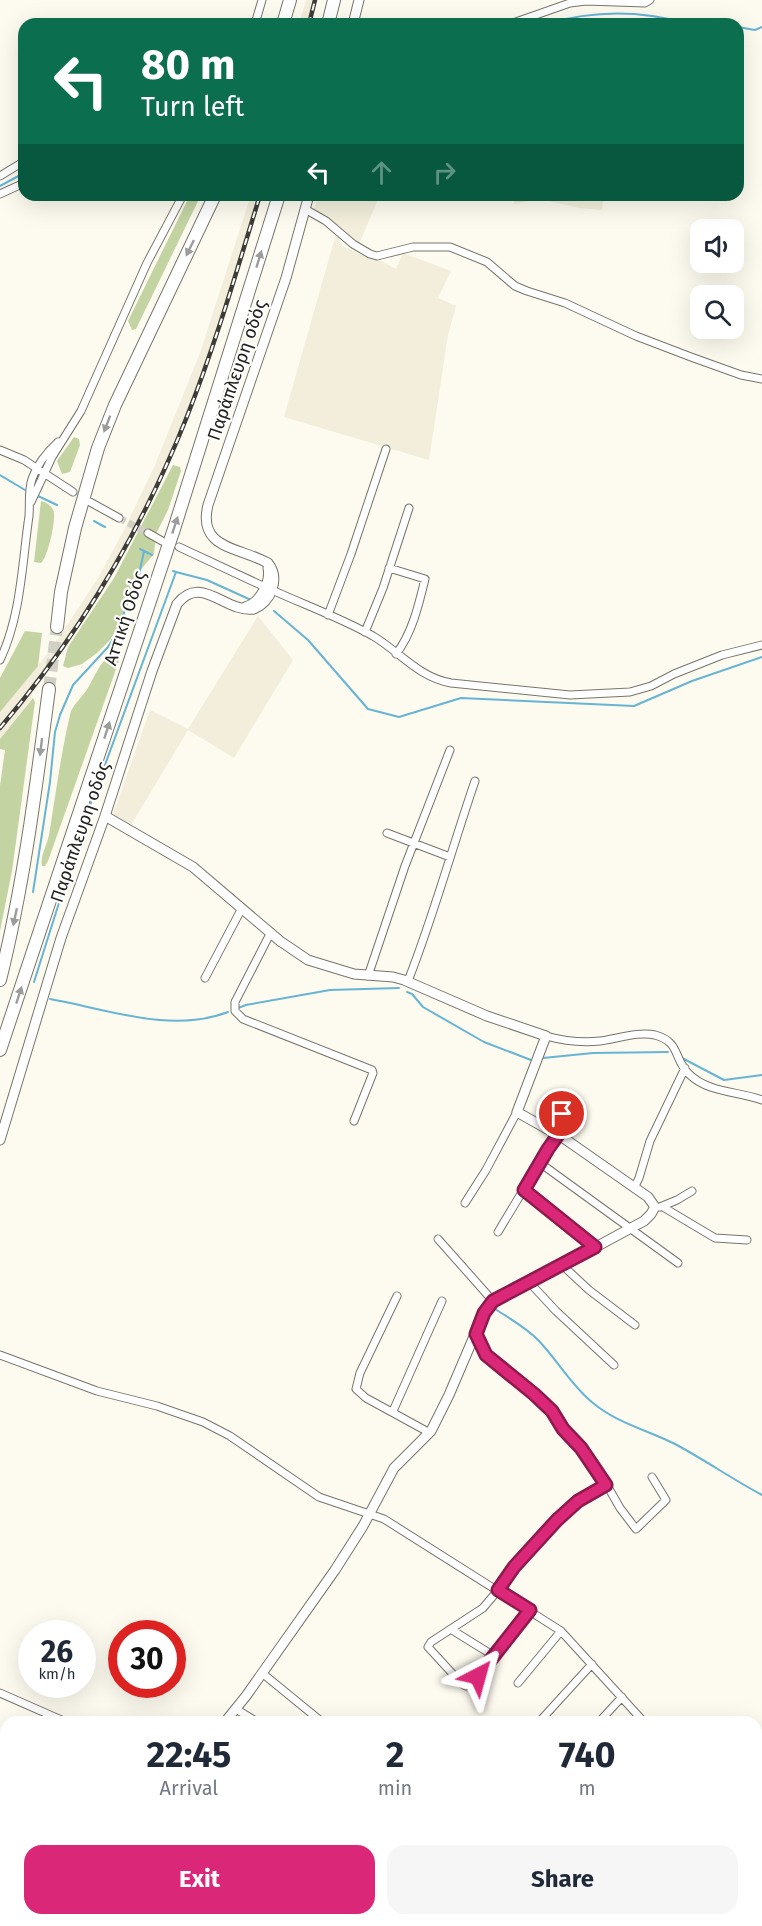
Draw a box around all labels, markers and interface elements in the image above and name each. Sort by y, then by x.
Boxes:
text: 80 m [141,40,235,90]
icon: left [42,42,120,120]
text: Turn left [141,91,244,123]
icon: left [302,156,335,189]
icon: ahead [365,156,398,189]
icon: right [428,156,461,189]
map controls [690,219,744,339]
button: sound [690,219,744,273]
one-way arrow [185,239,194,256]
one-way arrow [255,250,264,268]
button: search [690,285,744,339]
street label: Παράπλευρη οδός [203,296,272,443]
one-way arrow [102,415,111,433]
one-way arrow [171,516,180,534]
street label: Αττική Οδός [99,567,151,668]
one-way arrow [103,721,112,739]
one-way arrow [37,737,46,756]
street label: Παράπλευρη οδός [46,758,115,905]
one-way arrow [9,908,19,927]
one-way arrow [14,986,24,1004]
pin [536,1088,587,1139]
icon: arrive [545,1097,578,1130]
speed limit sign: 30 [108,1620,186,1698]
text: 26 [41,1634,73,1670]
position arrow [446,1644,510,1708]
text: km/h [38,1665,76,1683]
text: 22:45 [146,1733,231,1777]
text: 2 [386,1733,404,1777]
text: 740 [559,1733,616,1777]
text: Arrival [160,1776,218,1800]
text: min [378,1776,412,1800]
text: m [579,1776,596,1800]
button: Exit [24,1845,375,1914]
button: Share [387,1845,738,1914]

